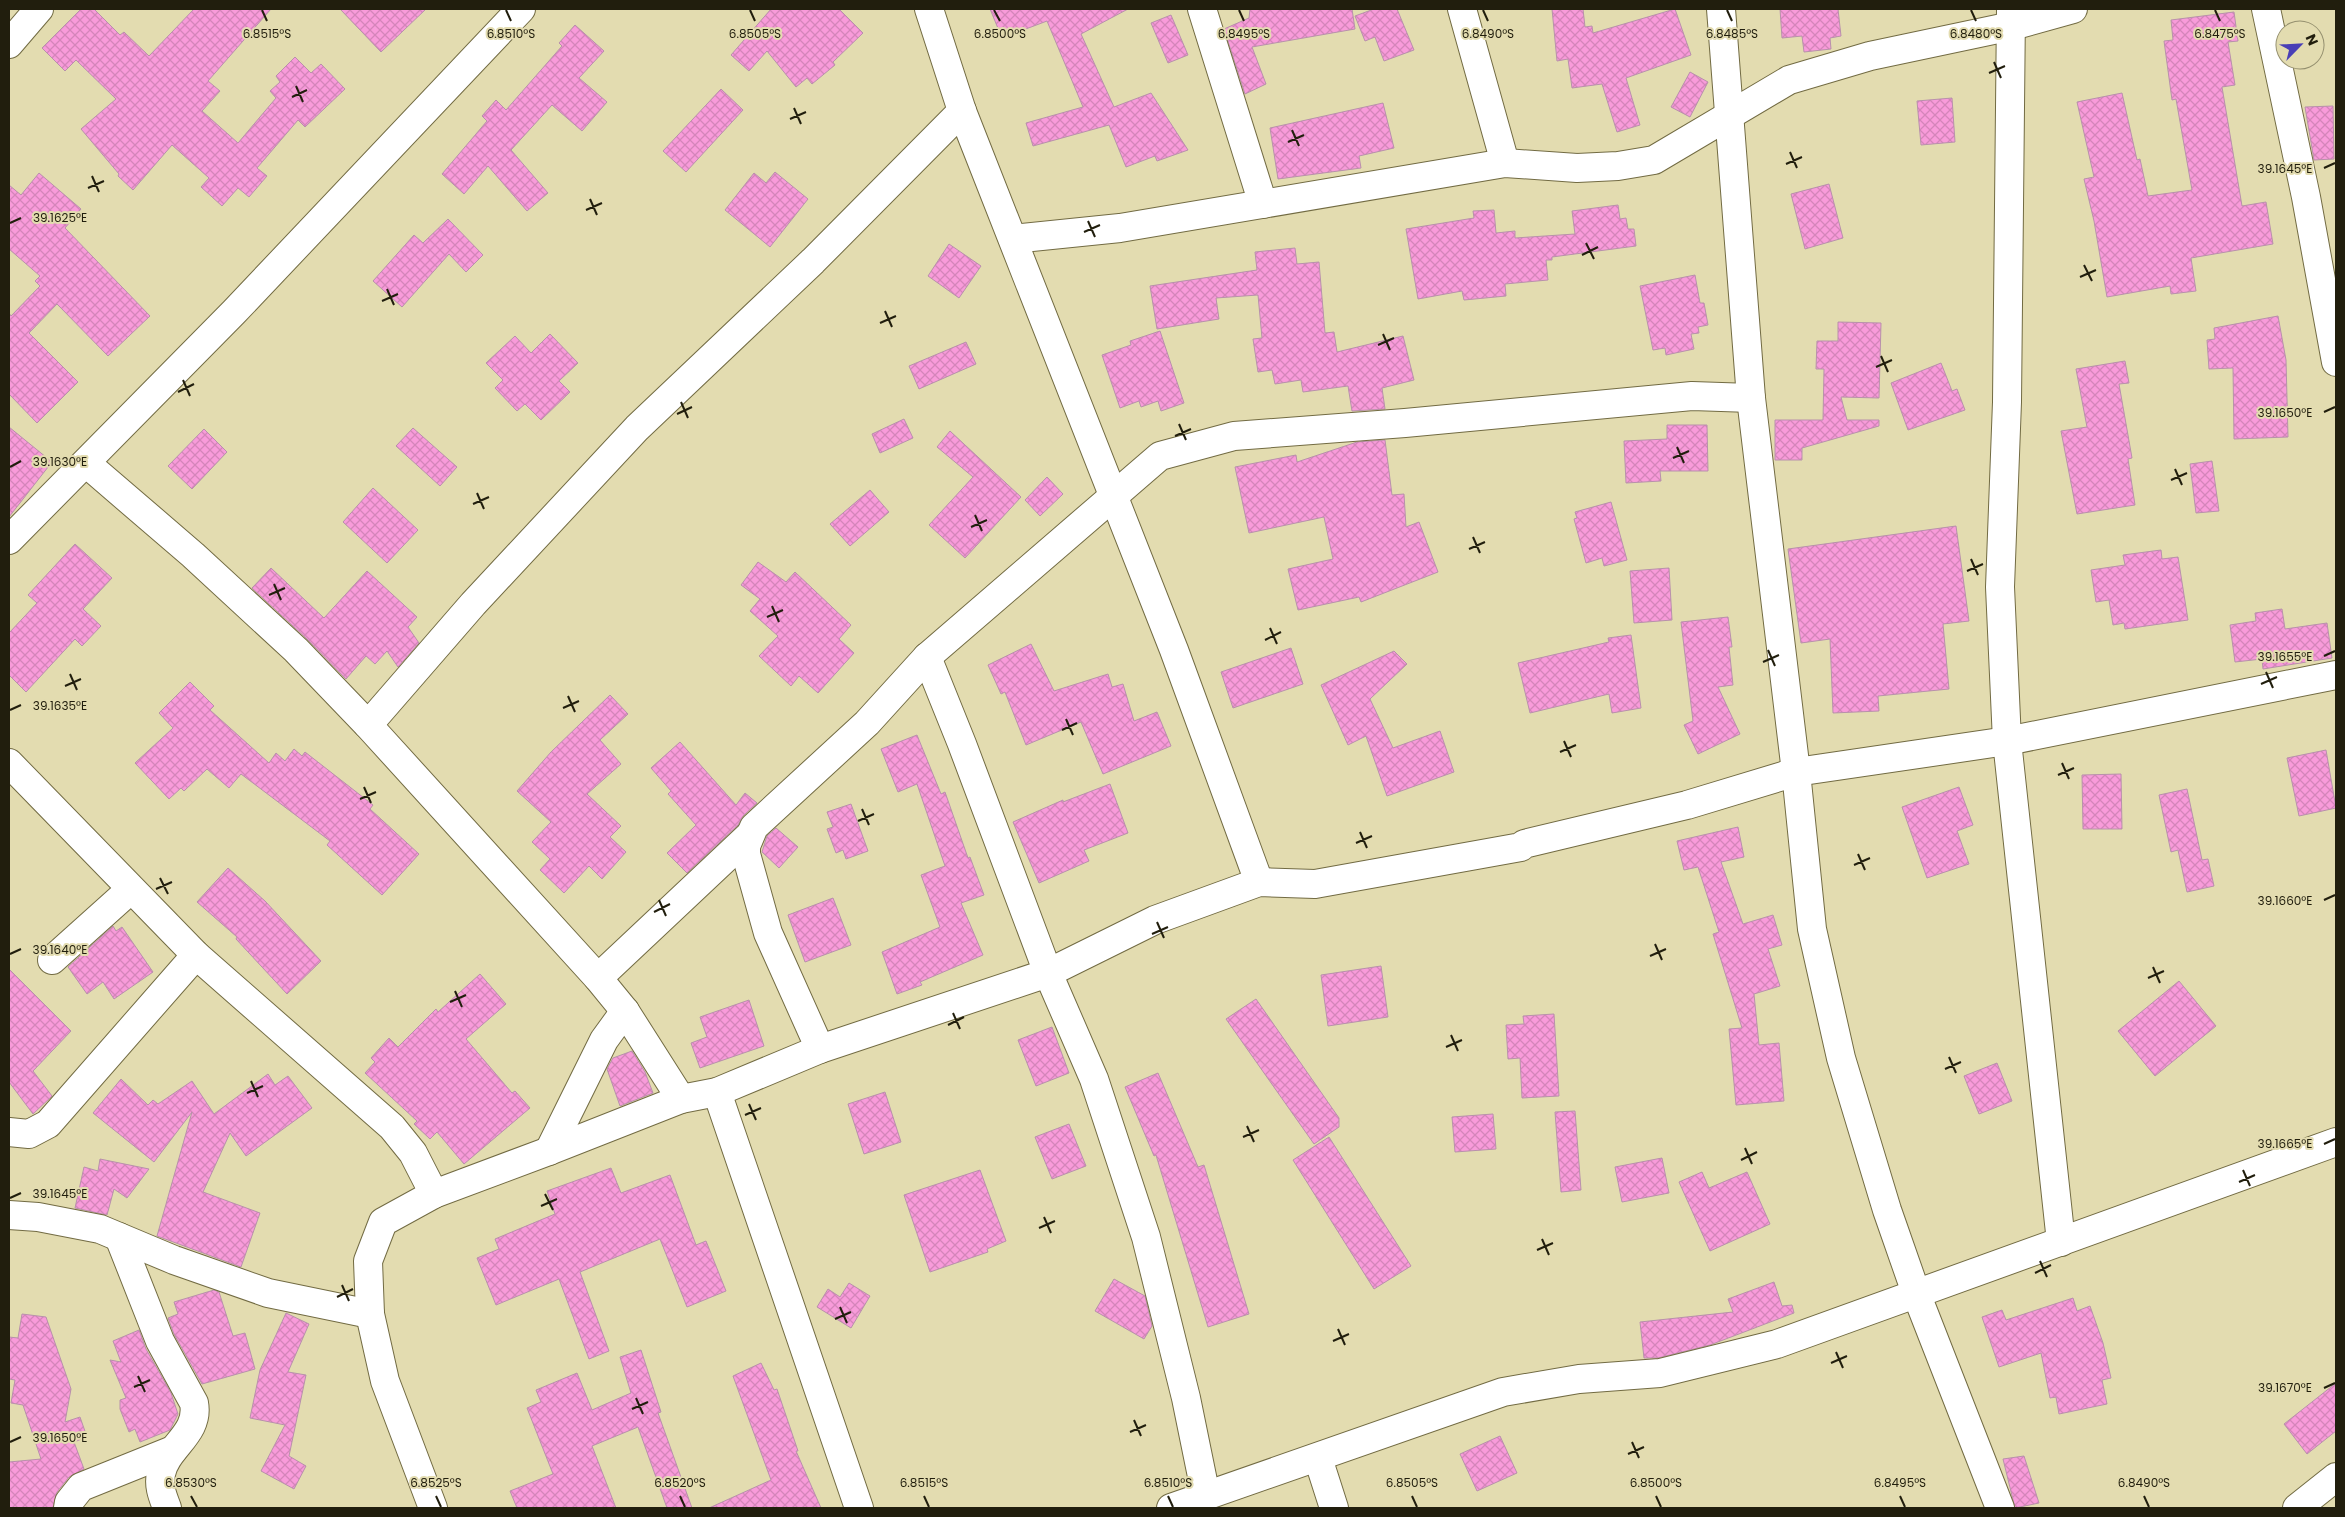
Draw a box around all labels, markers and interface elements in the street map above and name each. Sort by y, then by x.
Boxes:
north arrow [2275,20,2325,70]
text: 6.8515°S [243,25,291,42]
text: 6.8510°S [487,25,535,42]
text: 6.8505°S [729,25,781,42]
text: 6.8500°S [974,25,1026,42]
text: 6.8495°S [1218,25,1270,42]
text: 6.8490°S [1462,25,1514,42]
text: 6.8485°S [1706,25,1758,42]
text: 6.8480°S [1950,25,2002,42]
text: 6.8475°S [2194,25,2246,42]
text: N [2301,31,2323,49]
text: 39.1645°E [2258,160,2312,177]
text: 39.1625°E [33,209,87,226]
text: 39.1650°E [2258,404,2312,421]
text: 39.1630°E [33,453,87,470]
text: 39.1655°E [2258,648,2312,665]
text: 39.1635°E [33,697,87,714]
text: 39.1660°E [2258,892,2312,909]
text: 39.1640°E [33,941,87,958]
text: 39.1665°E [2258,1135,2312,1152]
text: 39.1645°E [33,1185,87,1202]
text: 39.1670°E [2258,1379,2312,1396]
text: 39.1650°E [33,1429,87,1446]
text: 6.8530°S [165,1474,217,1491]
text: 6.8525°S [410,1474,462,1491]
text: 6.8520°S [654,1474,706,1491]
text: 6.8515°S [900,1474,948,1491]
text: 6.8510°S [1144,1474,1192,1491]
text: 6.8505°S [1386,1474,1438,1491]
text: 6.8500°S [1630,1474,1682,1491]
text: 6.8495°S [1874,1474,1926,1491]
text: 6.8490°S [2118,1474,2170,1491]

